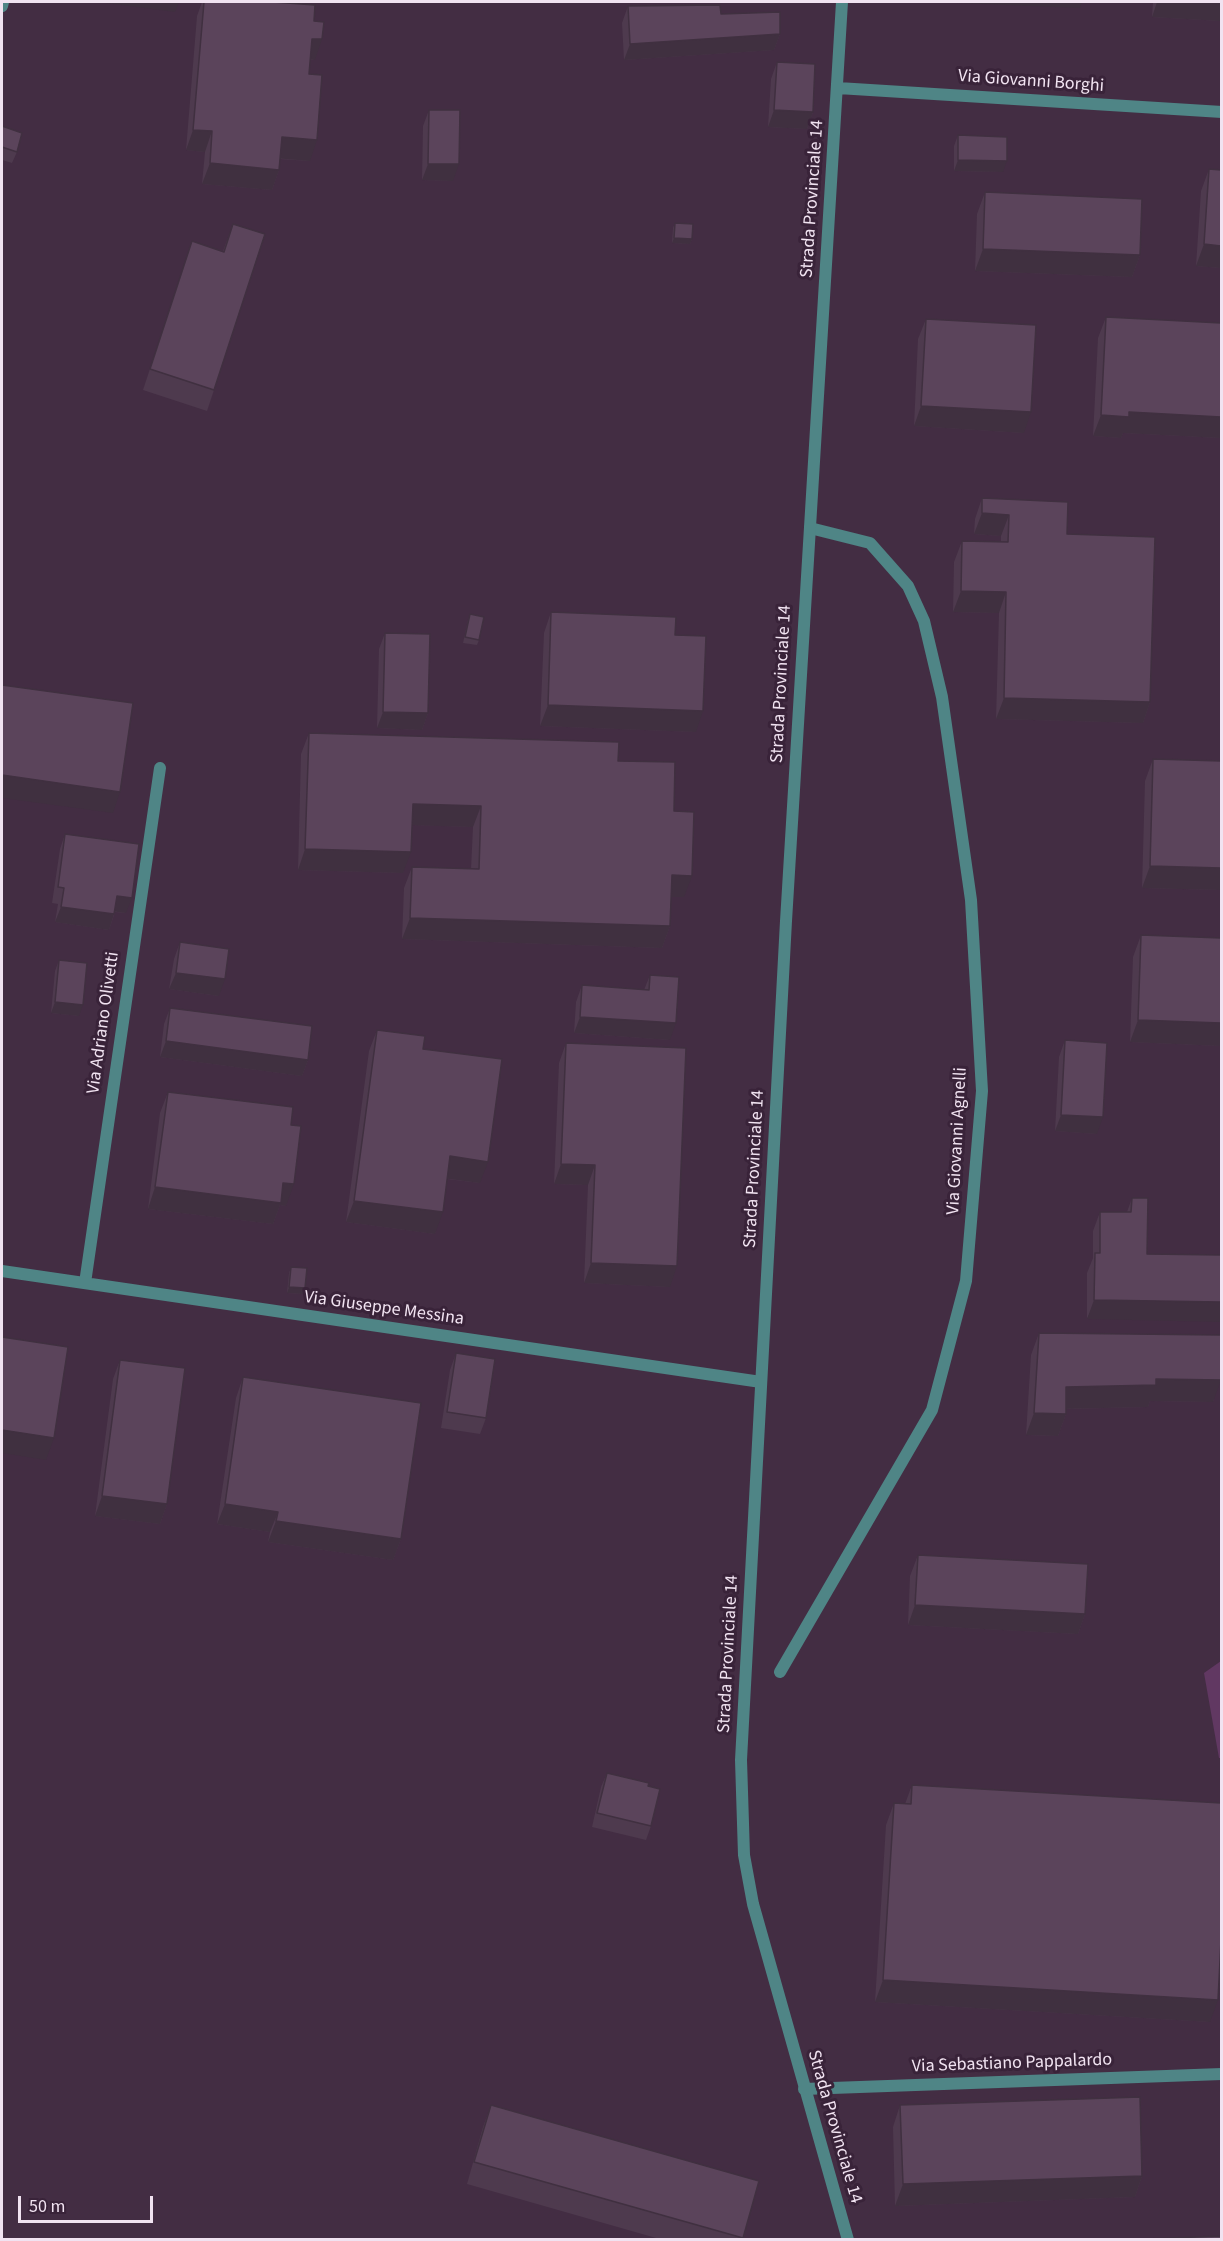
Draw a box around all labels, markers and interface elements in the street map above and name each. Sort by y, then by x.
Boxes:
street label: Via Giovanni Borghi [957,66,1105,98]
street label: Strada Provinciale 14 [797,119,829,279]
street label: Strada Provinciale 14 [767,604,797,764]
street label: Via Adriano Olivetti [83,951,125,1095]
street label: Via Giovanni Agnelli [943,1067,973,1215]
street label: Strada Provinciale 14 [740,1089,770,1249]
street label: Via Giuseppe Messina [303,1287,465,1331]
street label: Strada Provinciale 14 [714,1574,744,1734]
street label: Strada Provinciale 14 [802,2048,866,2206]
street label: Via Sebastiano Pappalardo [911,2050,1113,2078]
scale bar [21,2184,156,2222]
text: 50 m [29,2194,65,2219]

